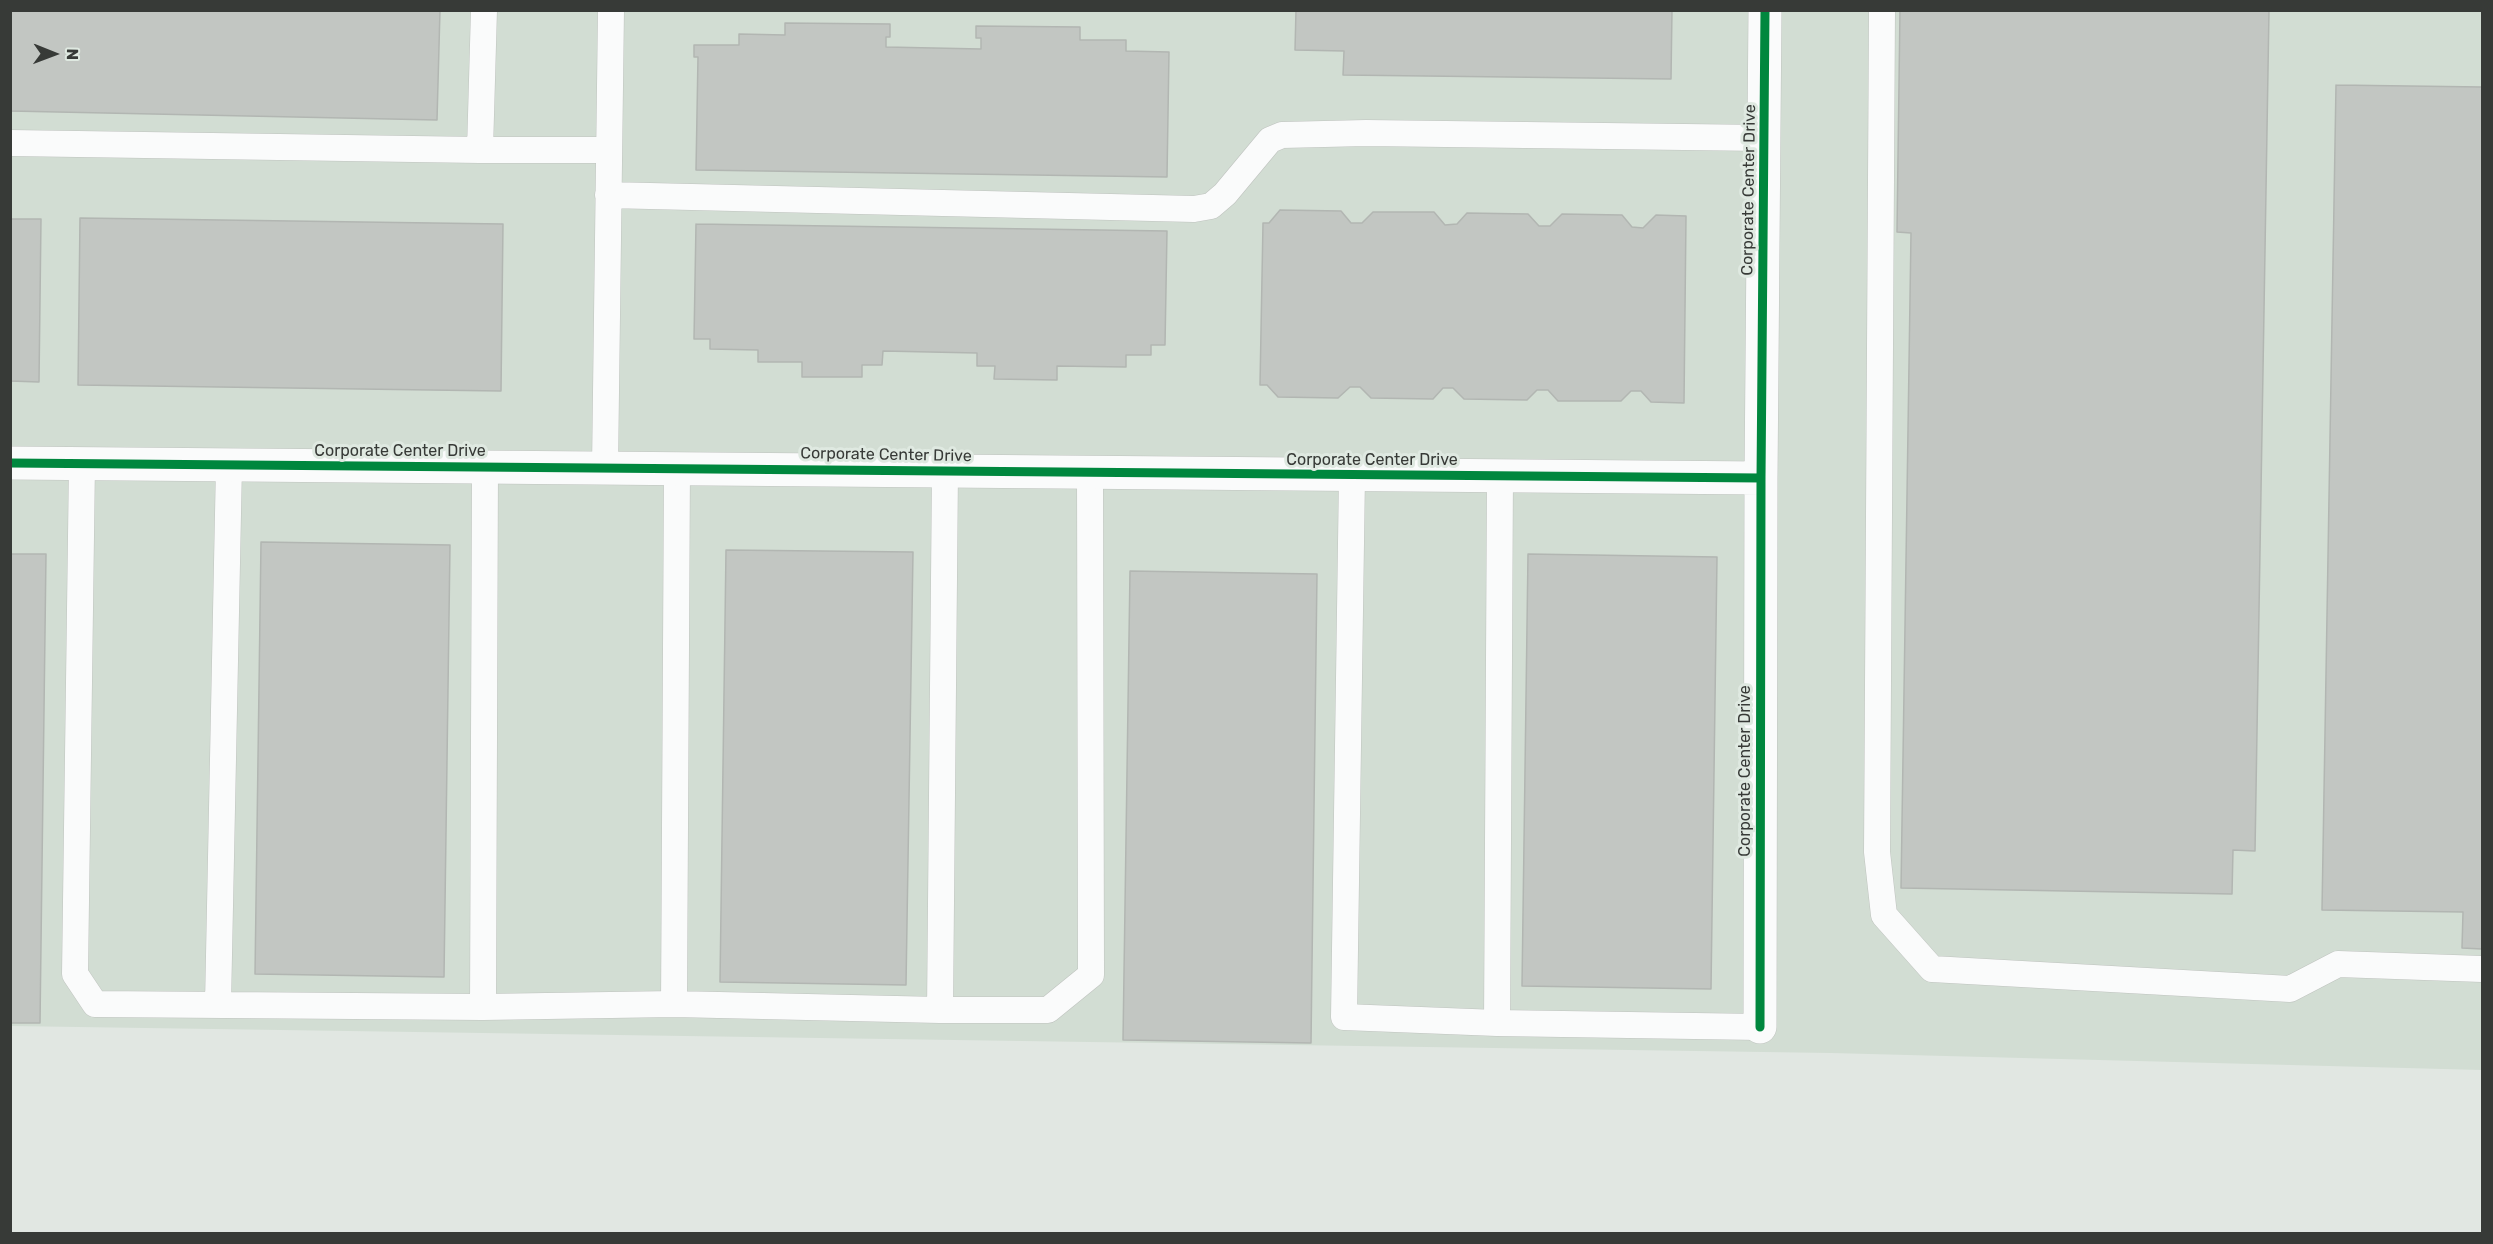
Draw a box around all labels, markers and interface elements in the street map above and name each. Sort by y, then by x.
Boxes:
north arrow [24,24,84,84]
text: N [63,48,82,60]
street label: Corporate Center Drive [1738,104,1760,276]
street label: Corporate Center Drive [314,441,486,461]
street label: Corporate Center Drive [800,444,972,466]
street label: Corporate Center Drive [1286,450,1458,470]
street label: Corporate Center Drive [1735,685,1755,857]

